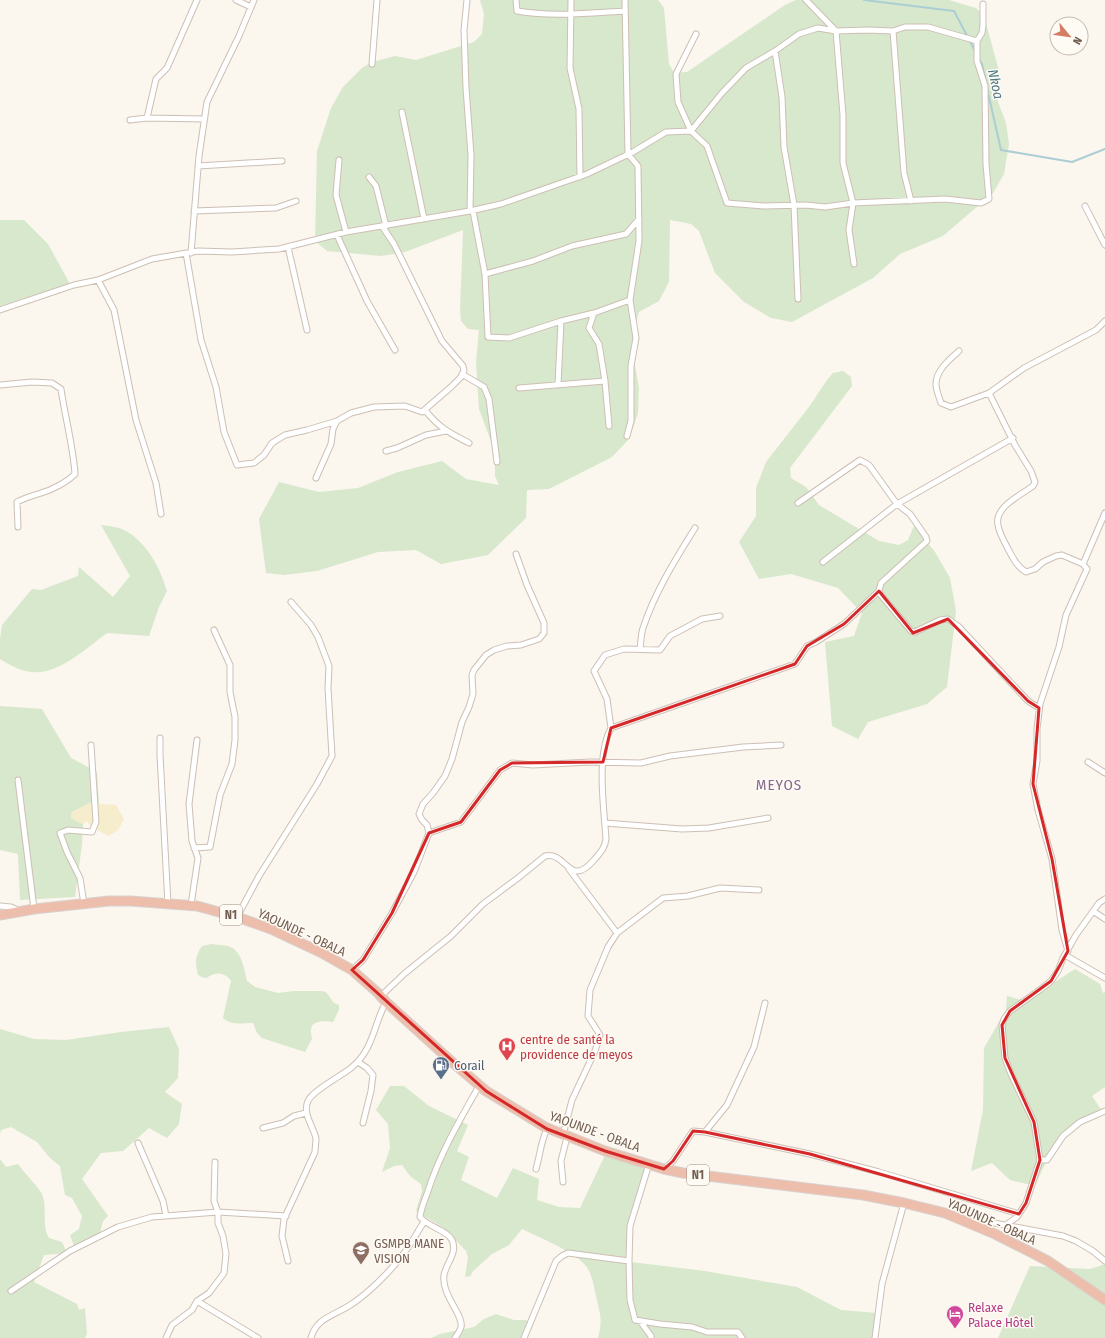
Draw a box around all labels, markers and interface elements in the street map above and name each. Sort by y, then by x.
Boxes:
north arrow [1049,16,1089,56]
text: N [1070,35,1085,47]
water label: Nkoa [984,68,1007,101]
district label: MEYOS [756,776,802,794]
road number: N1 [220,905,242,925]
street label: YAOUNDE - OBALA [255,905,348,959]
place label: centre de santé la providence de meyos [520,1032,633,1062]
hospital icon: centre de santé la providence de meyos [497,1036,517,1061]
fuel station icon: Corail [431,1055,451,1080]
place label: Corail [454,1058,485,1073]
street label: YAOUNDE - OBALA [547,1108,642,1155]
road number: N1 [687,1165,709,1185]
street label: YAOUNDE - OBALA [945,1195,1039,1248]
place label: GSMPB MANE VISION [374,1236,444,1266]
school or university icon: GSMPB MANE VISION [351,1240,371,1265]
place label: Relaxe Palace Hôtel [968,1300,1034,1330]
hotel icon: Relaxe Palace Hôtel [945,1304,965,1329]

